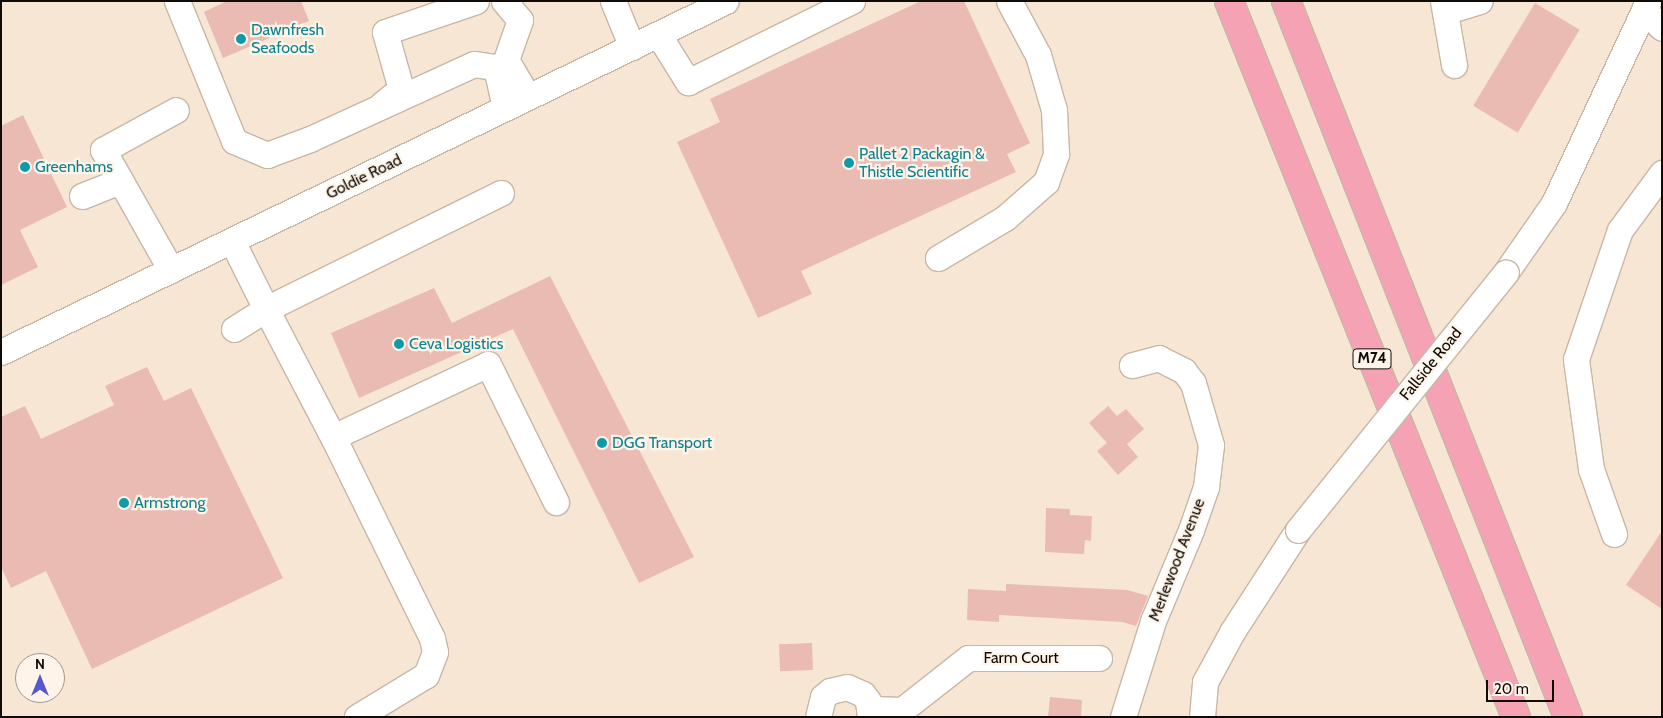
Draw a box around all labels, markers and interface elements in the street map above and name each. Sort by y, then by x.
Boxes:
place label: Dawnfresh Seafoods [251,20,324,58]
marker: Dawnfresh Seafoods [235,33,247,45]
place label: Pallet 2 Packagin & Thistle Scientific [859,144,985,182]
street label: Goldie Road [323,150,405,204]
place label: Greenhams [35,157,113,177]
marker: Pallet 2 Packagin & Thistle Scientific [843,157,855,169]
marker: Greenhams [19,161,31,173]
street label: Fallside Road [1396,324,1466,404]
place label: Ceva Logistics [409,334,503,354]
marker: Ceva Logistics [393,338,405,350]
road number: M74 [1352,346,1392,372]
place label: DGG Transport [612,433,712,453]
marker: DGG Transport [596,437,608,449]
place label: Armstrong [134,493,206,513]
street label: Merlewood Avenue [1145,496,1209,624]
marker: Armstrong [118,497,130,509]
street label: Farm Court [983,648,1059,668]
north arrow [15,653,65,703]
text: N [35,655,45,673]
scale bar [1488,670,1556,702]
text: 20 m [1494,680,1529,698]

